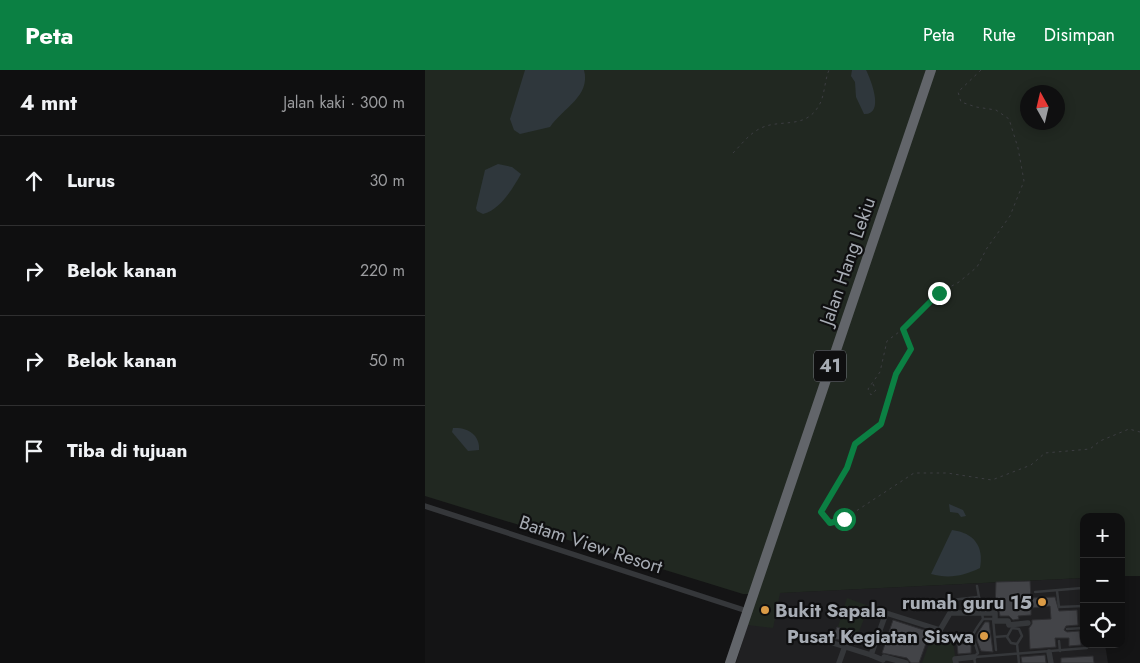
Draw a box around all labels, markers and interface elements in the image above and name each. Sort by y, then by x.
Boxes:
text: Peta [25,18,74,53]
text: Peta [923,22,955,48]
text: Rute [983,22,1016,48]
text: Disimpan [1044,22,1115,48]
north arrow [1020,85,1065,130]
text: 4 mnt [20,88,77,118]
text: Jalan kaki · 300 m [283,91,405,114]
icon: ahead [20,167,48,195]
text: Lurus [67,167,115,194]
text: 30 m [369,169,405,192]
street label: Jalan Hang Lekiu [812,194,882,332]
icon: right [20,257,48,285]
text: Belok kanan [67,257,177,284]
text: 220 m [360,259,405,282]
route end [928,282,951,305]
icon: right [20,347,48,375]
text: Belok kanan [67,347,177,374]
text: 50 m [369,349,405,372]
road number: 41 [814,350,846,382]
icon: arrive [20,437,48,465]
text: Tiba di tujuan [67,437,187,464]
route start [833,508,856,531]
street label: Batam View Resort [516,509,666,580]
map controls [1080,513,1125,648]
button: + [1080,513,1125,558]
button: − [1080,558,1125,603]
place label: rumah guru 15 [902,589,1032,616]
marker: rumah guru 15 [1036,596,1048,608]
place label: Bukit Sapala [775,597,886,624]
button: locate [1080,603,1125,648]
marker: Bukit Sapala [759,604,771,616]
place label: Pusat Kegiatan Siswa [787,623,974,650]
marker: Pusat Kegiatan Siswa [978,630,990,642]

